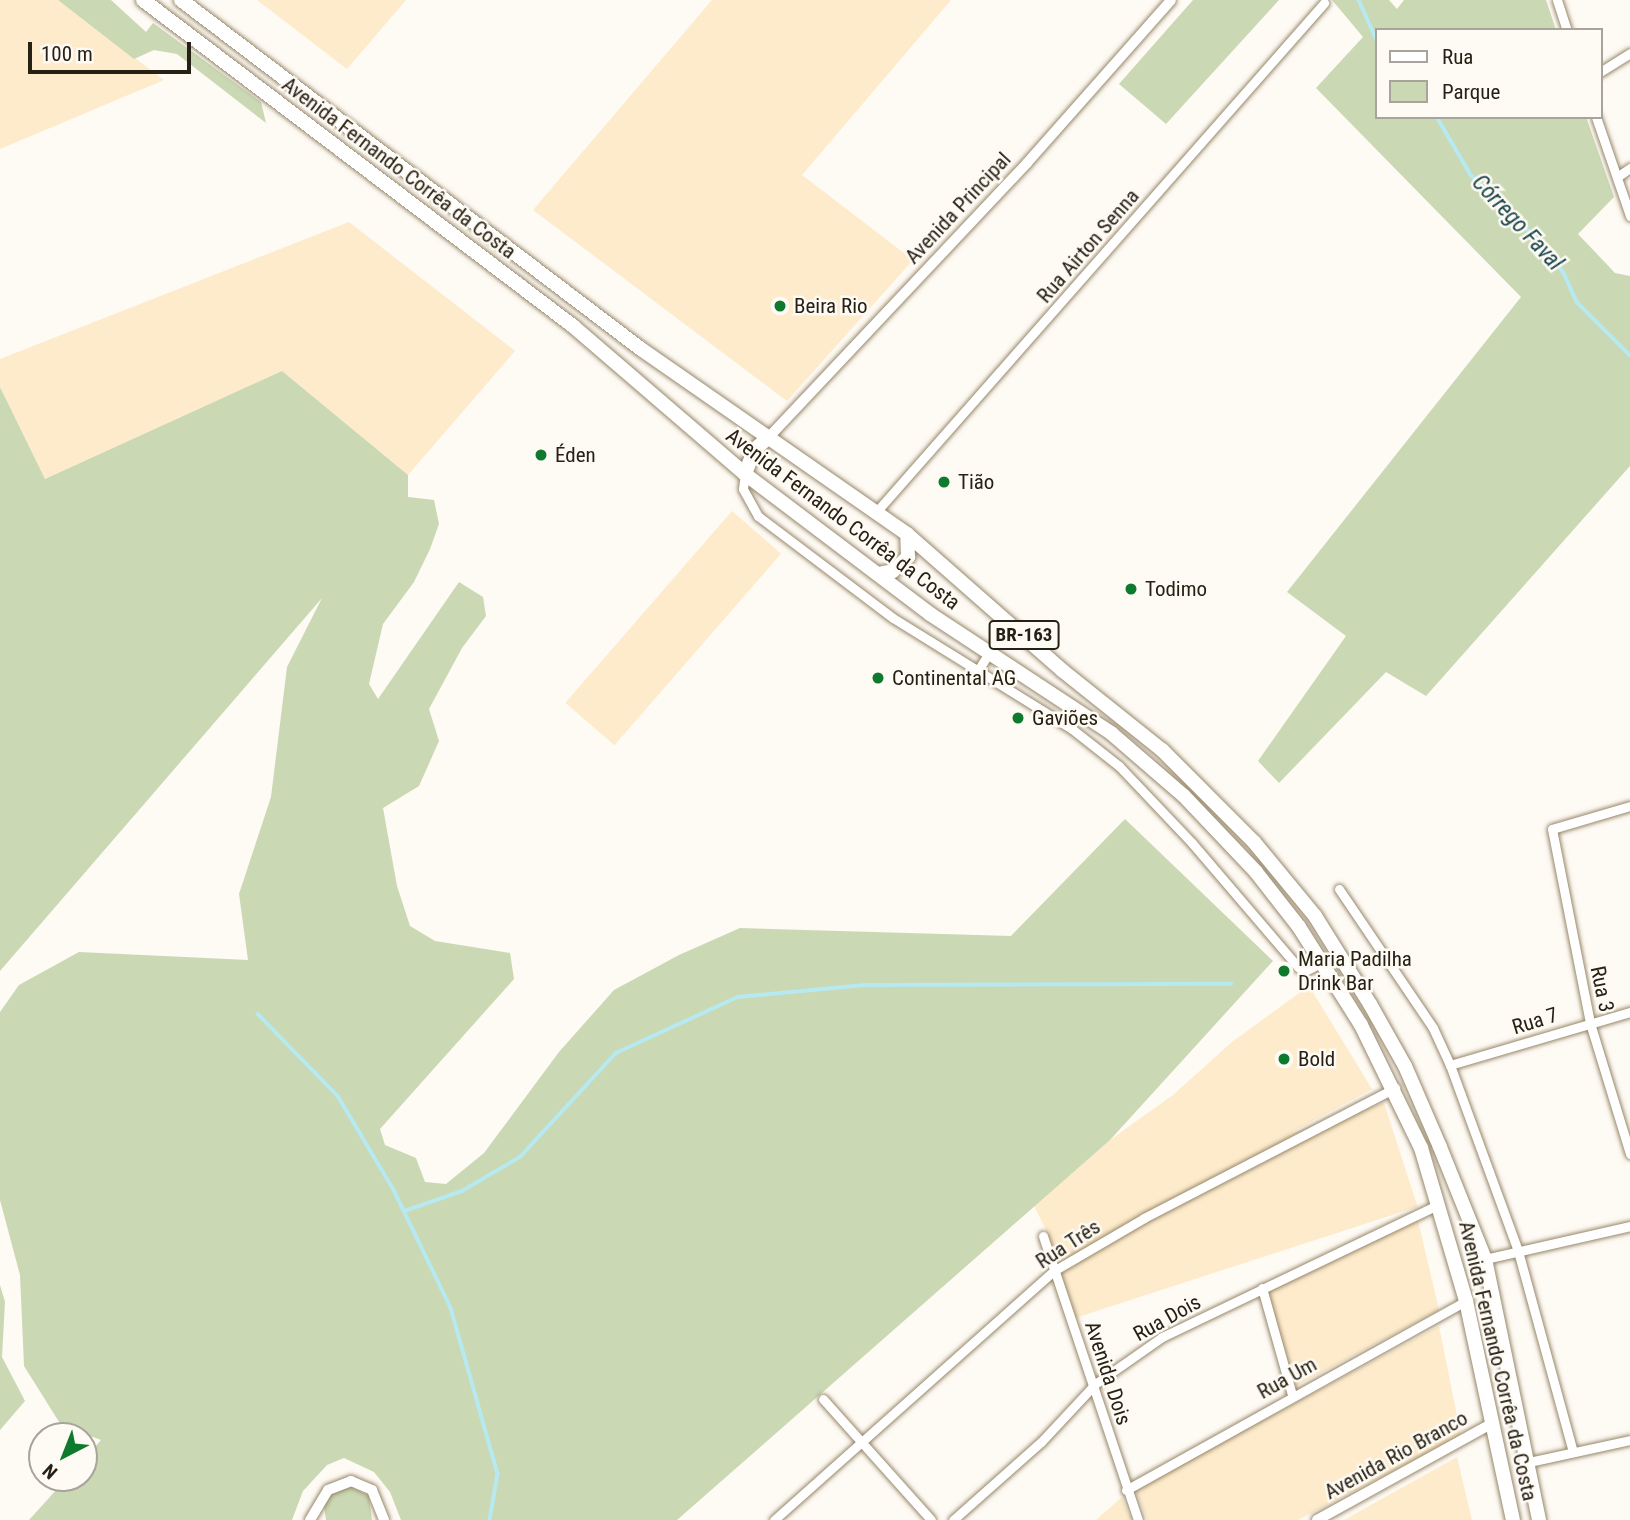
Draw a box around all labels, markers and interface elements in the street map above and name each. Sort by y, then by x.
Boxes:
scale bar [32,28,194,72]
legend [1374,28,1602,119]
text: 100 m [41,42,93,66]
text: Rua [1442,45,1473,69]
street label: Avenida Fernando Corrêa da Costa [277,72,521,264]
text: Parque [1442,80,1500,104]
street label: Avenida Principal [900,147,1016,269]
water label: Córrego Faval [1466,169,1568,277]
street label: Rua Airton Senna [1032,184,1144,308]
place label: Beira Rio [794,293,868,319]
marker: Beira Rio [772,298,788,314]
street label: Avenida Fernando Corrêa da Costa [721,423,965,615]
place label: Éden [555,442,596,468]
marker: Éden [533,447,549,463]
place label: Tião [958,469,994,495]
marker: Tião [936,474,952,490]
place label: Todimo [1145,576,1207,602]
marker: Todimo [1123,581,1139,597]
road number: BR-163 [987,620,1061,650]
place label: Continental AG [892,665,1016,691]
marker: Continental AG [870,670,886,686]
place label: Gaviões [1032,705,1098,731]
marker: Gaviões [1010,710,1026,726]
place label: Maria Padilha Drink Bar [1298,946,1412,996]
marker: Maria Padilha Drink Bar [1276,963,1292,979]
street label: Rua 3 [1585,964,1619,1014]
street label: Rua 7 [1509,1002,1561,1040]
place label: Bold [1298,1046,1335,1072]
marker: Bold [1276,1051,1292,1067]
street label: Rua Três [1031,1214,1105,1274]
street label: Avenida Fernando Corrêa da Costa [1454,1219,1542,1503]
street label: Rua Dois [1129,1289,1205,1347]
street label: Avenida Dois [1079,1318,1137,1428]
street label: Rua Um [1253,1352,1321,1404]
street label: Avenida Rio Branco [1320,1405,1472,1505]
north arrow [28,1422,98,1492]
text: N [38,1459,62,1484]

